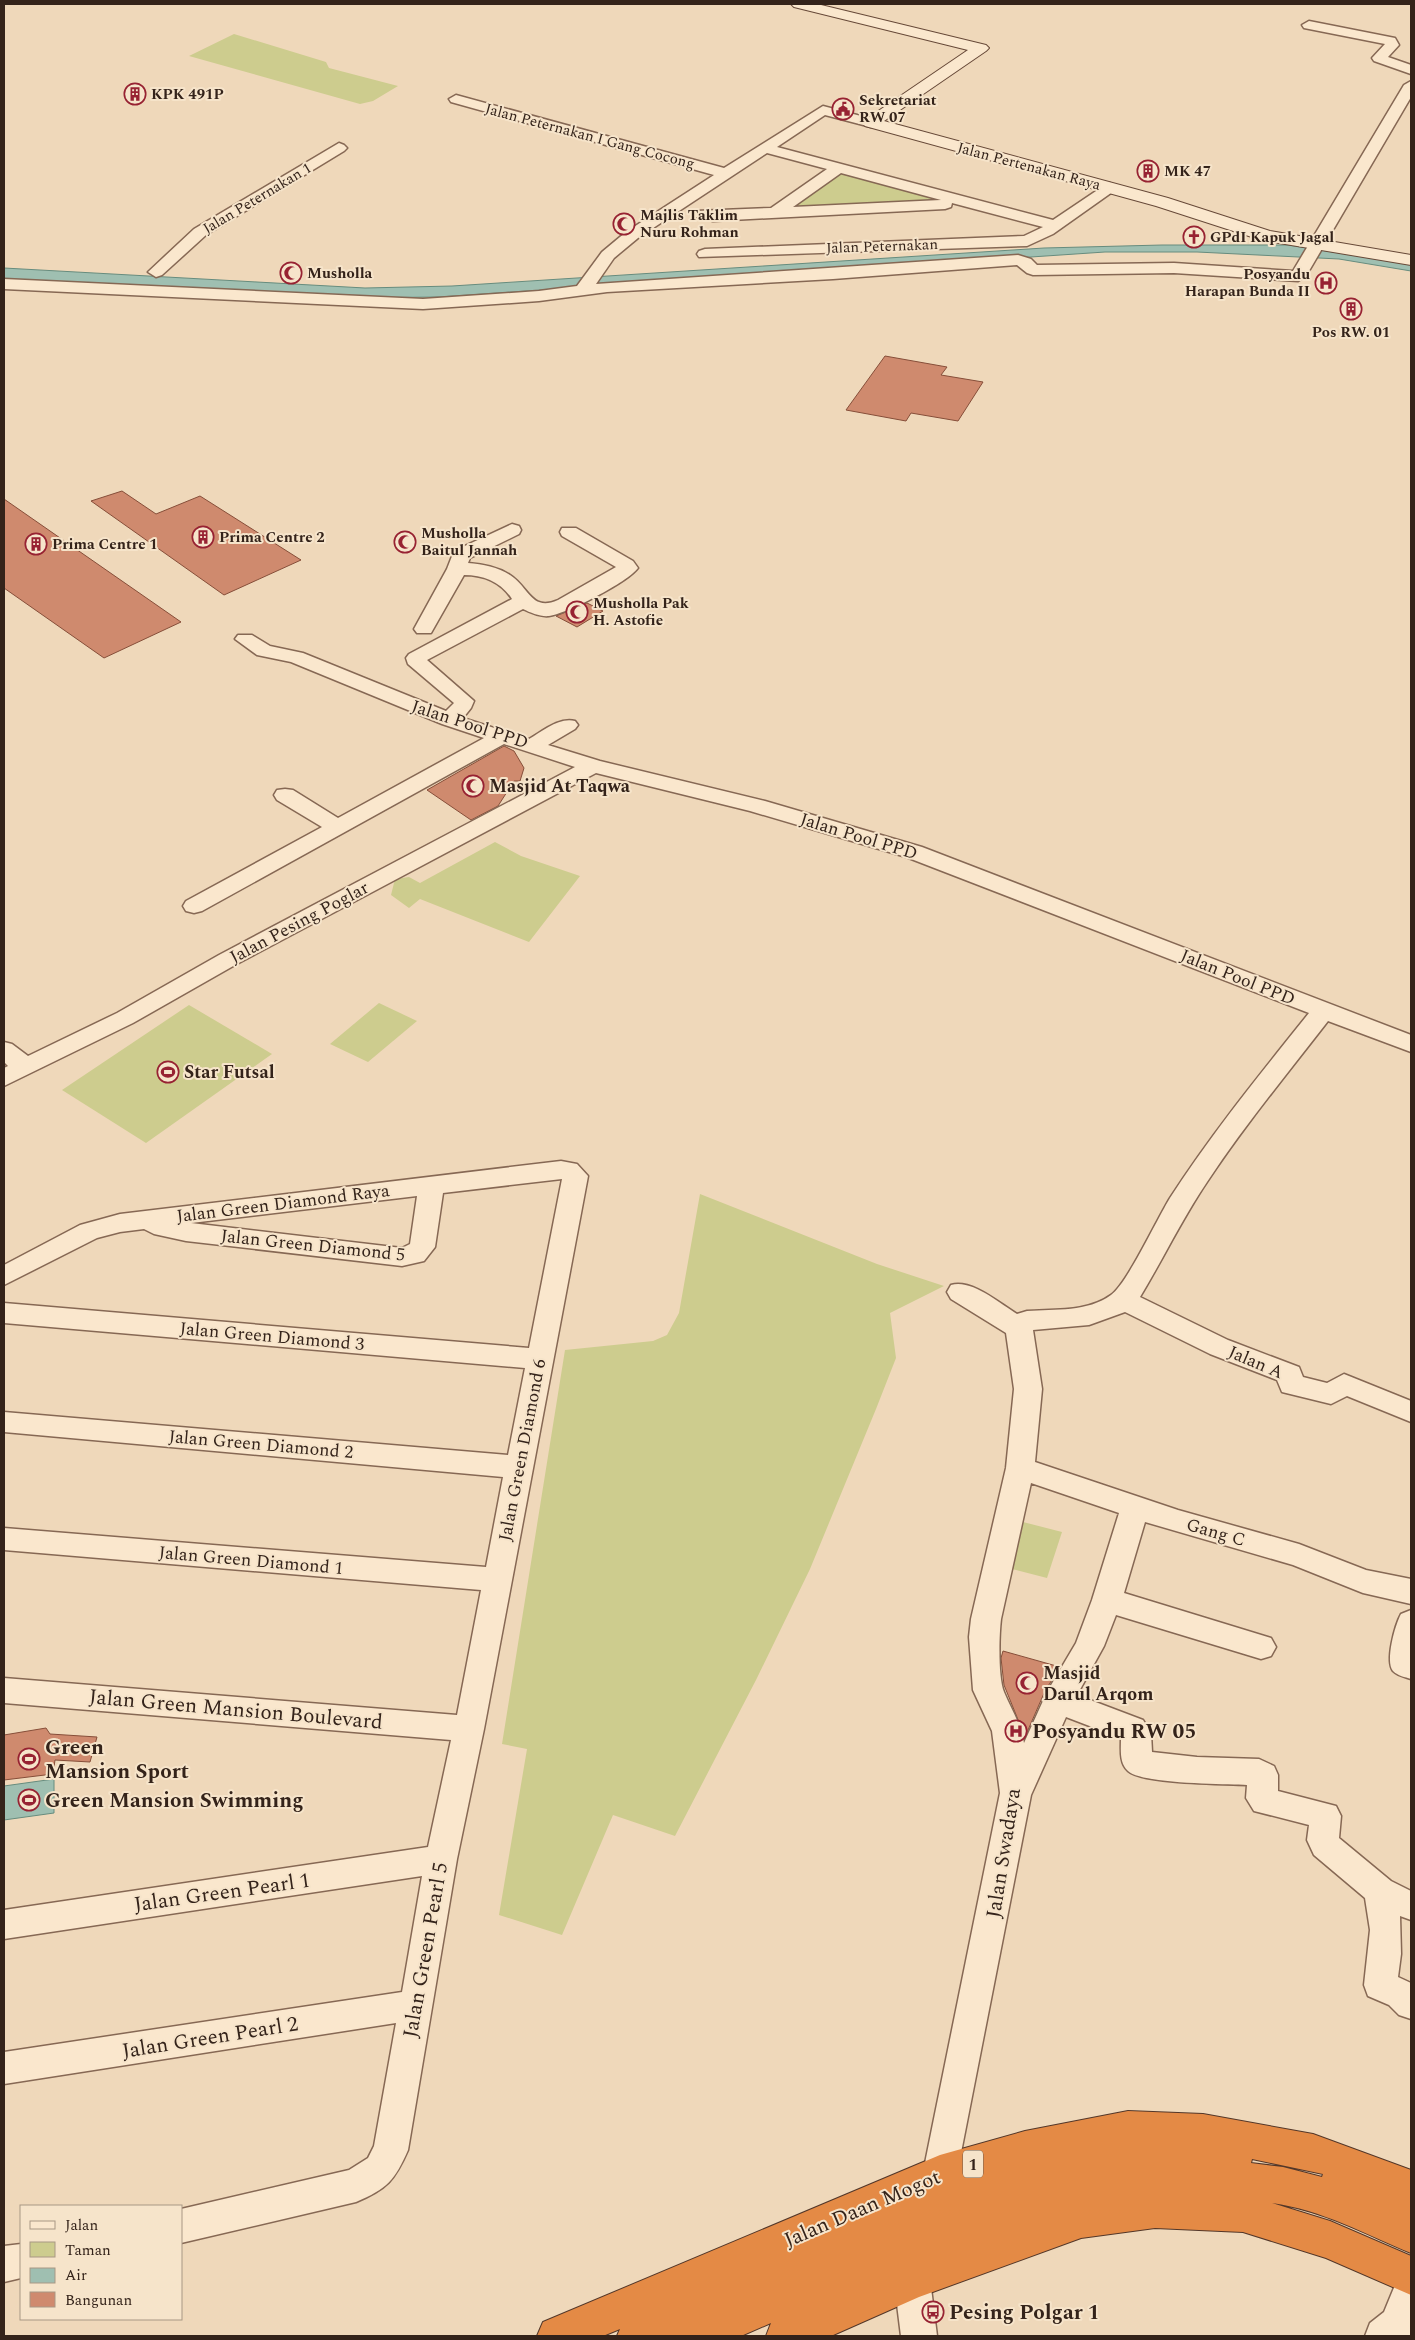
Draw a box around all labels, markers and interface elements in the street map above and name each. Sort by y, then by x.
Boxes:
building icon: KPK 491P [123,82,147,106]
place label: KPK 491P [151,83,224,106]
place label: Sekretariat RW 07 [859,89,937,129]
street label: Jalan Peternakan I Gang Cocong [483,97,697,176]
public building icon: Sekretariat RW 07 [831,97,855,121]
street label: Jalan Pertenakan Raya [955,136,1104,197]
street label: Jalan Peternakan 1 [198,157,316,240]
building icon: MK 47 [1136,159,1160,183]
place label: MK 47 [1164,160,1211,183]
place label: Majlis Taklim Nuru Rohman [640,204,739,244]
mosque icon: Majlis Taklim Nuru Rohman [612,212,636,236]
church icon: GPdI Kapuk Jagal [1182,225,1206,249]
place label: GPdI Kapuk Jagal [1210,226,1334,249]
street label: Jalan Peternakan [826,233,939,260]
mosque icon: Musholla [279,261,303,285]
place label: Musholla [307,262,373,285]
place label: Posyandu Harapan Bunda II [1185,263,1310,303]
hospital icon: Posyandu Harapan Bunda II [1314,271,1338,295]
building icon: Pos RW. 01 [1339,297,1363,321]
place label: Pos RW. 01 [1312,321,1390,344]
place label: Musholla Baitul Jannah [421,522,517,562]
building icon: Prima Centre 2 [191,525,215,549]
place label: Prima Centre 2 [219,526,325,549]
mosque icon: Musholla Baitul Jannah [393,530,417,554]
building icon: Prima Centre 1 [24,532,48,556]
place label: Prima Centre 1 [52,533,158,556]
place label: Musholla Pak H. Astofie [593,592,689,632]
mosque icon: Musholla Pak H. Astofie [565,600,589,624]
street label: Jalan Pool PPD [408,693,532,756]
place label: Masjid At Taqwa [489,773,631,800]
mosque icon: Masjid At Taqwa [461,774,485,798]
street label: Jalan Pool PPD [797,806,921,867]
street label: Jalan Pesing Poglar [225,874,374,970]
street label: Jalan Pool PPD [1176,942,1299,1013]
place label: Star Futsal [184,1059,275,1086]
sports icon: Star Futsal [156,1060,180,1084]
street label: Jalan Green Diamond Raya [175,1177,391,1230]
street label: Jalan Green Diamond 5 [219,1222,406,1269]
street label: Jalan Green Diamond 3 [178,1315,365,1358]
street label: Jalan A [1224,1339,1288,1386]
street label: Jalan Green Diamond 6 [492,1357,553,1544]
street label: Jalan Green Diamond 2 [167,1423,354,1466]
street label: Gang C [1183,1511,1249,1554]
street label: Jalan Green Diamond 1 [157,1539,344,1582]
place label: Masjid Darul Arqom [1043,1660,1153,1708]
mosque icon: Masjid Darul Arqom [1015,1671,1039,1695]
street label: Jalan Green Mansion Boulevard [88,1681,384,1739]
place label: Posyandu RW 05 [1032,1716,1196,1748]
hospital icon: Posyandu RW 05 [1004,1719,1028,1743]
place label: Green Mansion Sport [45,1732,189,1788]
sports icon: Green Mansion Sport [17,1747,41,1771]
place label: Green Mansion Swimming [45,1785,304,1817]
street label: Jalan Swadaya [978,1785,1030,1921]
sports icon: Green Mansion Swimming [17,1788,41,1812]
street label: Jalan Green Pearl 5 [395,1860,457,2040]
street label: Jalan Green Pearl 1 [132,1865,312,1921]
street label: Jalan Green Pearl 2 [120,2008,300,2068]
road number: 1 [963,2150,983,2178]
street label: Jalan Daan Mogot [779,2161,946,2256]
legend [20,2205,182,2320]
text: Jalan [65,2214,98,2237]
text: Taman [65,2239,111,2262]
text: Air [65,2264,87,2287]
text: Bangunan [65,2289,132,2312]
place label: Pesing Polgar 1 [949,2297,1100,2329]
bus stop icon: Pesing Polgar 1 [921,2300,945,2324]

